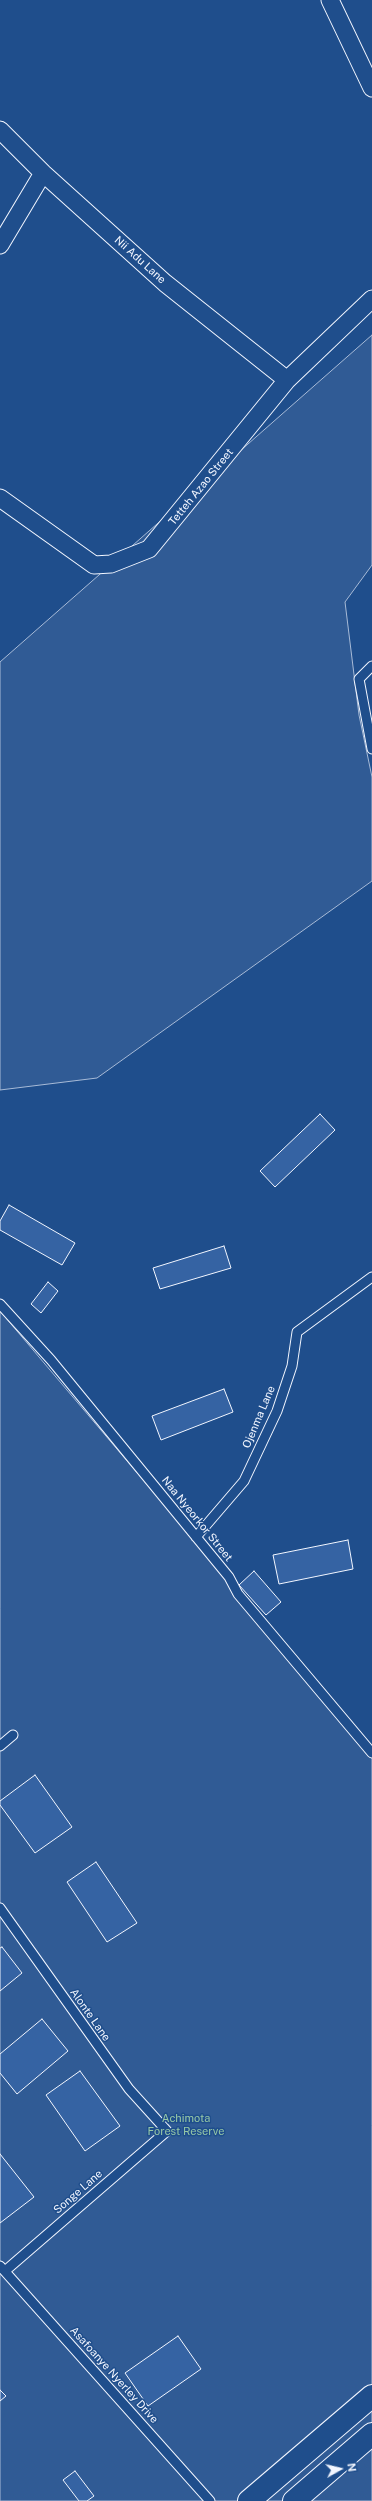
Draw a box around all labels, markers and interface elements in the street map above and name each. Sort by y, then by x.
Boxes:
street label: Nii Adu Lane [112,233,168,287]
street label: Tetteh Azao Street [166,446,236,528]
street label: Ojenma Lane [240,1384,278,1450]
street label: Naa Nyeorkor Street [159,1474,235,1564]
street label: Alonte Lane [67,1986,113,2044]
park label: Achimota Forest Reserve [148,2112,224,2138]
street label: Songe Lane [51,2167,105,2217]
street label: Asafoanye Nyerley Drive [67,2324,161,2426]
north arrow [320,2449,360,2489]
text: N [345,2462,358,2472]

